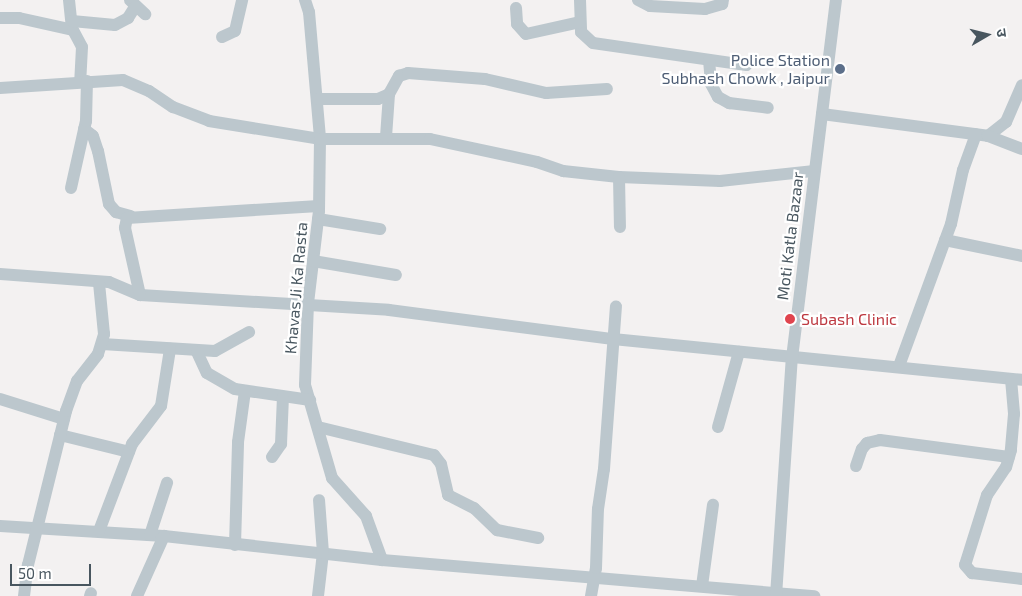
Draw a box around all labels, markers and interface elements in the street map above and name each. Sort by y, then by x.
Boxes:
north arrow [962,10,1012,60]
text: उ [993,28,1011,38]
place label: Police Station Subhash Chowk , Jaipur [661,50,830,88]
marker: Police Station Subhash Chowk , Jaipur [834,63,846,75]
street label: Moti Katla Bazaar [773,171,807,301]
street label: Khavas Ji Ka Rasta [281,221,311,355]
place label: Subash Clinic [801,309,897,329]
marker: Subash Clinic [783,312,797,326]
scale bar [12,554,94,586]
text: 50 m [18,564,52,582]

